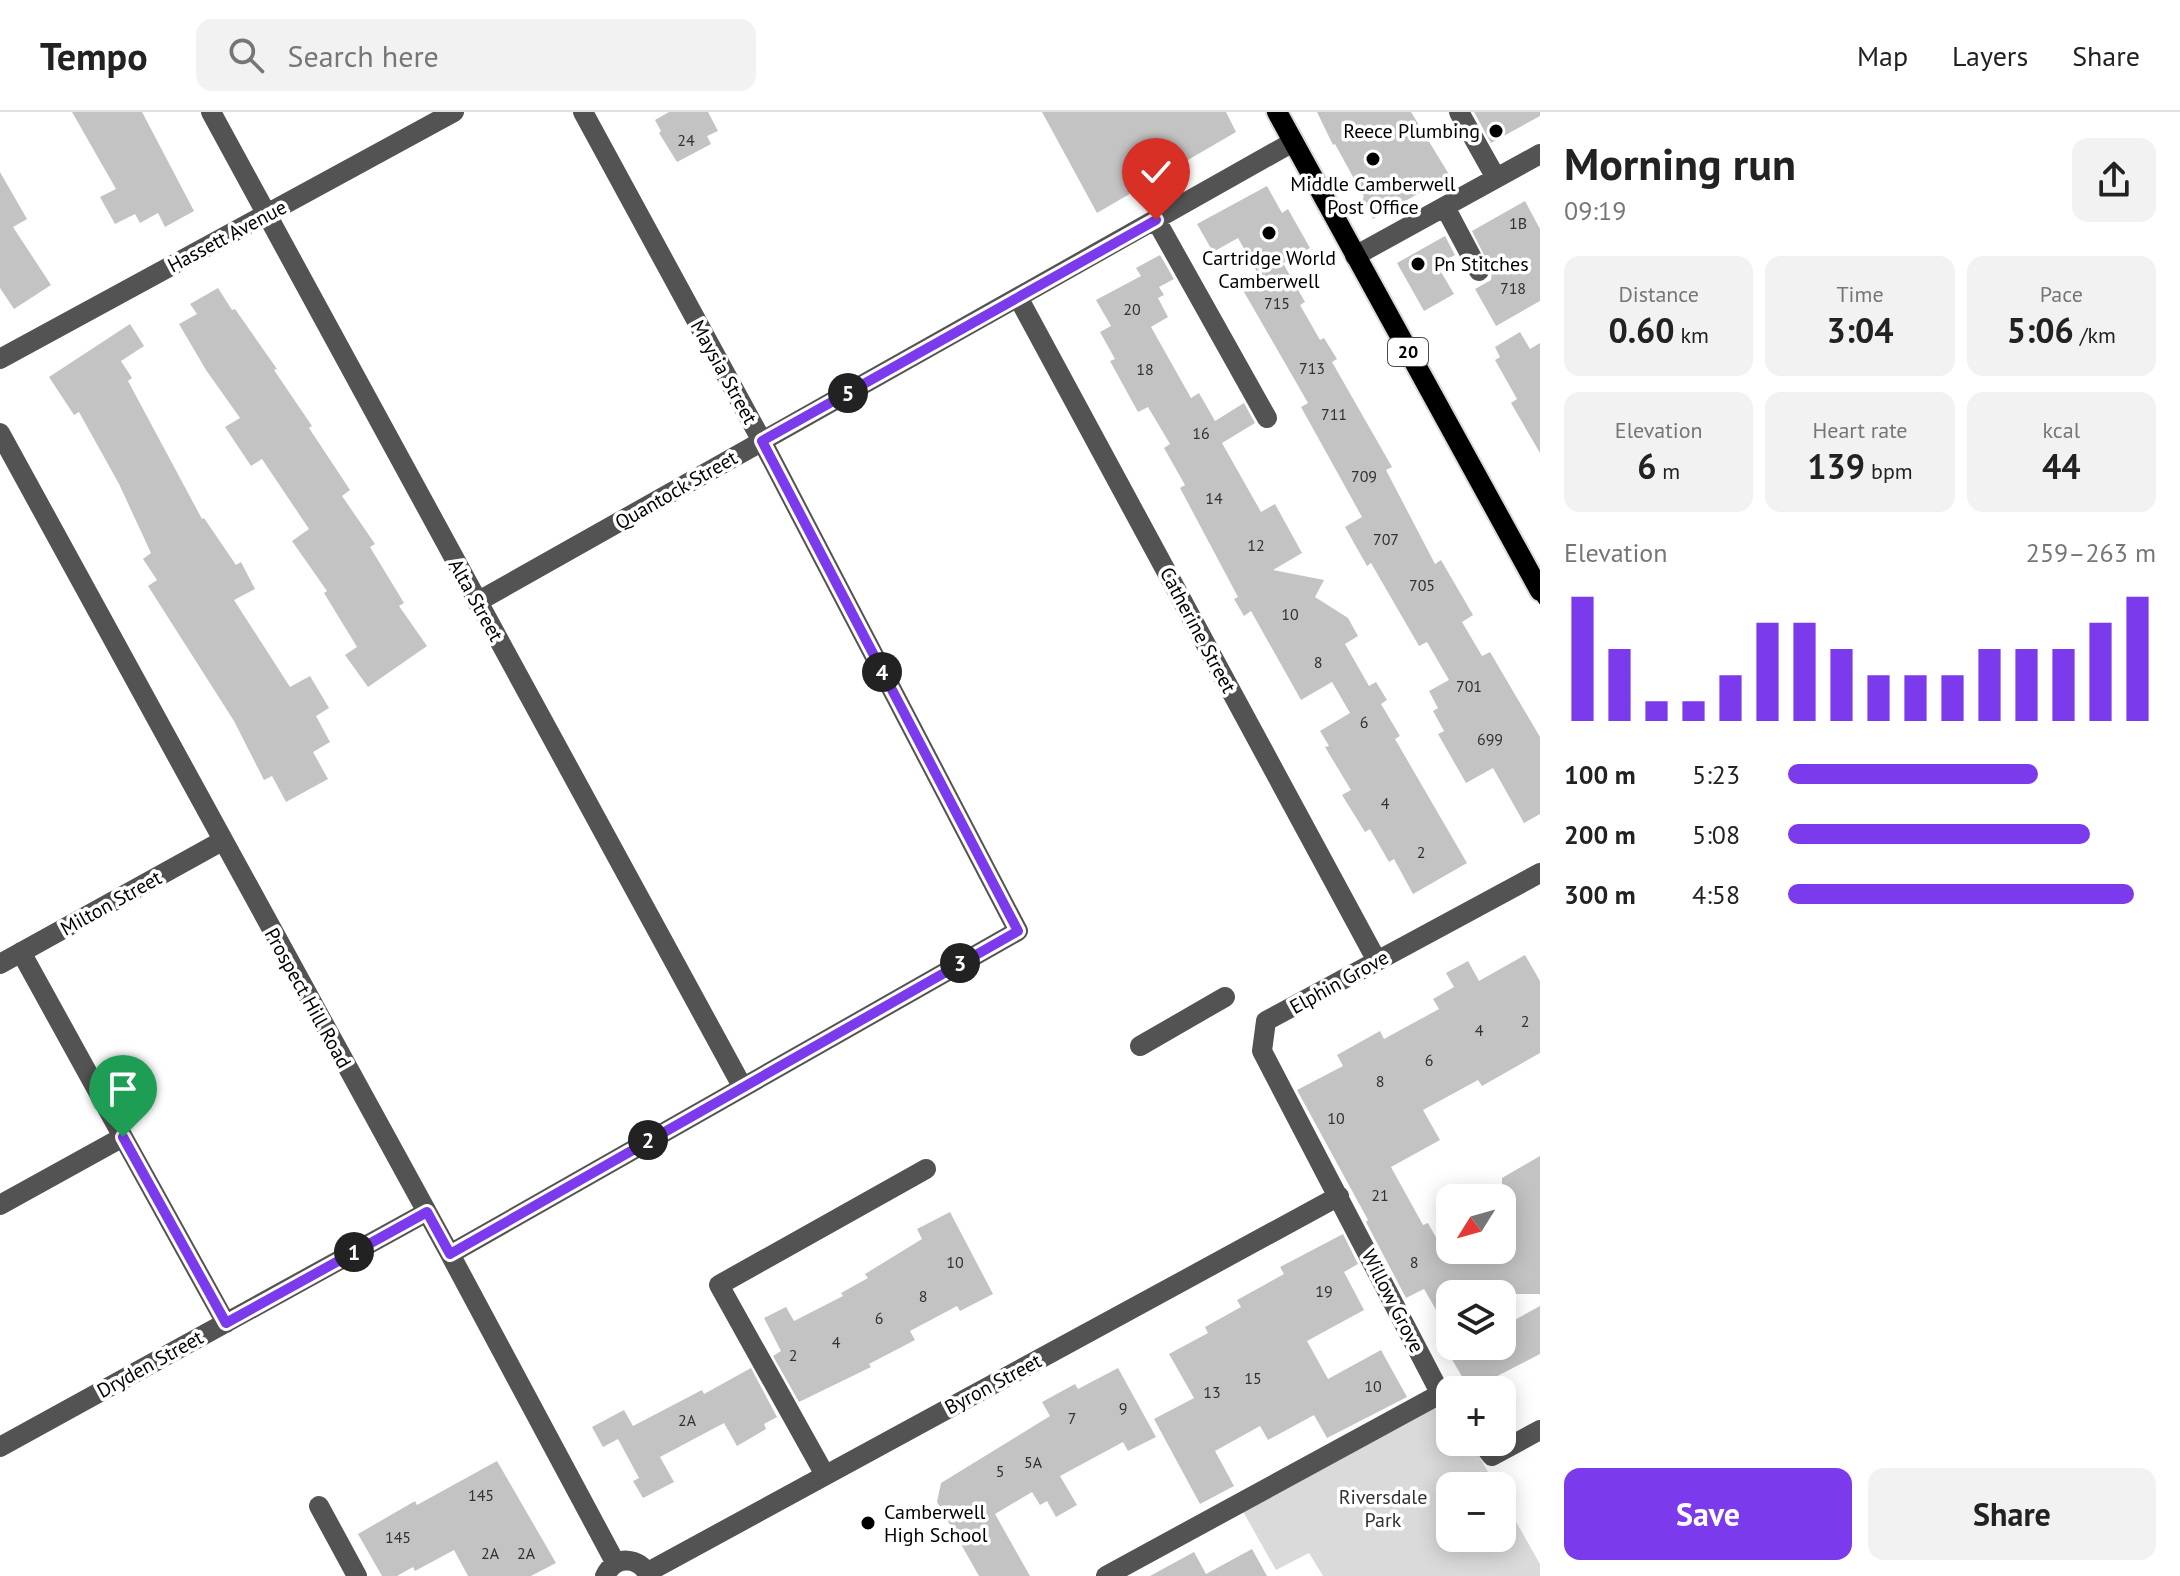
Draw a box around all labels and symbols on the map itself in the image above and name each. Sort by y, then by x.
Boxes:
place label: Reece Plumbing [1343,118,1480,144]
marker: Reece Plumbing [1487,122,1505,140]
house number: 24 [677,130,695,150]
pin [1122,138,1190,220]
marker: Middle Camberwell Post Office [1364,150,1382,168]
place label: Middle Camberwell Post Office [1290,171,1456,220]
street label: Hassett Avenue [163,194,291,278]
house number: 1B [1509,213,1527,233]
marker: Cartridge World Camberwell [1260,224,1278,242]
place label: Cartridge World Camberwell [1202,245,1336,294]
place label: Pn Stitches [1434,251,1529,277]
marker: Pn Stitches [1409,255,1427,273]
house number: 718 [1500,278,1526,298]
house number: 715 [1264,293,1290,313]
house number: 20 [1123,299,1141,319]
street label: Maysia Street [685,315,763,429]
road number: 20 [1388,338,1428,366]
house number: 713 [1299,358,1325,378]
house number: 18 [1136,359,1154,379]
pin: 5 [828,373,868,413]
house number: 711 [1321,404,1347,424]
house number: 16 [1192,423,1210,443]
street label: Quantock Street [610,444,742,536]
house number: 709 [1351,466,1377,486]
house number: 14 [1205,488,1223,508]
house number: 707 [1373,529,1399,549]
house number: 12 [1247,535,1265,555]
street label: Alta Street [443,554,509,646]
street label: Catherine Street [1154,563,1242,697]
house number: 705 [1409,575,1435,595]
house number: 10 [1281,604,1299,624]
pin: 4 [862,652,902,692]
house number: 8 [1314,652,1322,672]
house number: 701 [1456,676,1482,696]
house number: 6 [1360,712,1368,732]
house number: 699 [1477,729,1503,749]
house number: 4 [1381,793,1390,813]
house number: 2 [1417,842,1425,862]
street label: Milton Street [56,864,166,941]
street label: Prospect Hill Road [259,923,357,1073]
pin: 3 [940,943,980,983]
street label: Elphin Grove [1285,944,1393,1020]
house number: 2 [1521,1011,1529,1031]
house number: 4 [1475,1020,1484,1040]
house number: 6 [1425,1050,1433,1070]
pin [89,1055,157,1137]
house number: 8 [1376,1071,1384,1091]
house number: 10 [1327,1108,1345,1128]
pin: 2 [628,1120,668,1160]
north arrow [1436,1184,1516,1264]
house number: 21 [1371,1185,1389,1205]
pin: 1 [334,1232,374,1272]
street label: Willow Grove [1356,1245,1430,1357]
house number: 10 [946,1252,964,1272]
house number: 8 [1410,1252,1418,1272]
house number: 19 [1315,1281,1333,1301]
house number: 8 [919,1286,927,1306]
house number: 6 [875,1308,883,1328]
street label: Dryden Street [92,1324,208,1404]
house number: 4 [832,1332,841,1352]
house number: 2 [789,1345,797,1365]
street label: Byron Street [940,1348,1046,1420]
house number: 15 [1244,1368,1262,1388]
house number: 10 [1364,1376,1382,1396]
house number: 13 [1203,1382,1221,1402]
house number: 9 [1119,1398,1127,1418]
house number: 7 [1068,1408,1076,1428]
house number: 2A [678,1410,697,1430]
house number: 5A [1024,1452,1043,1472]
house number: 5 [996,1461,1004,1481]
park label: Riversdale Park [1339,1484,1427,1533]
house number: 145 [468,1485,494,1505]
place label: Camberwell High School [884,1499,988,1548]
marker: Camberwell High School [859,1514,877,1532]
house number: 145 [385,1527,411,1547]
house number: 2A [481,1543,500,1563]
house number: 2A [517,1543,536,1563]

